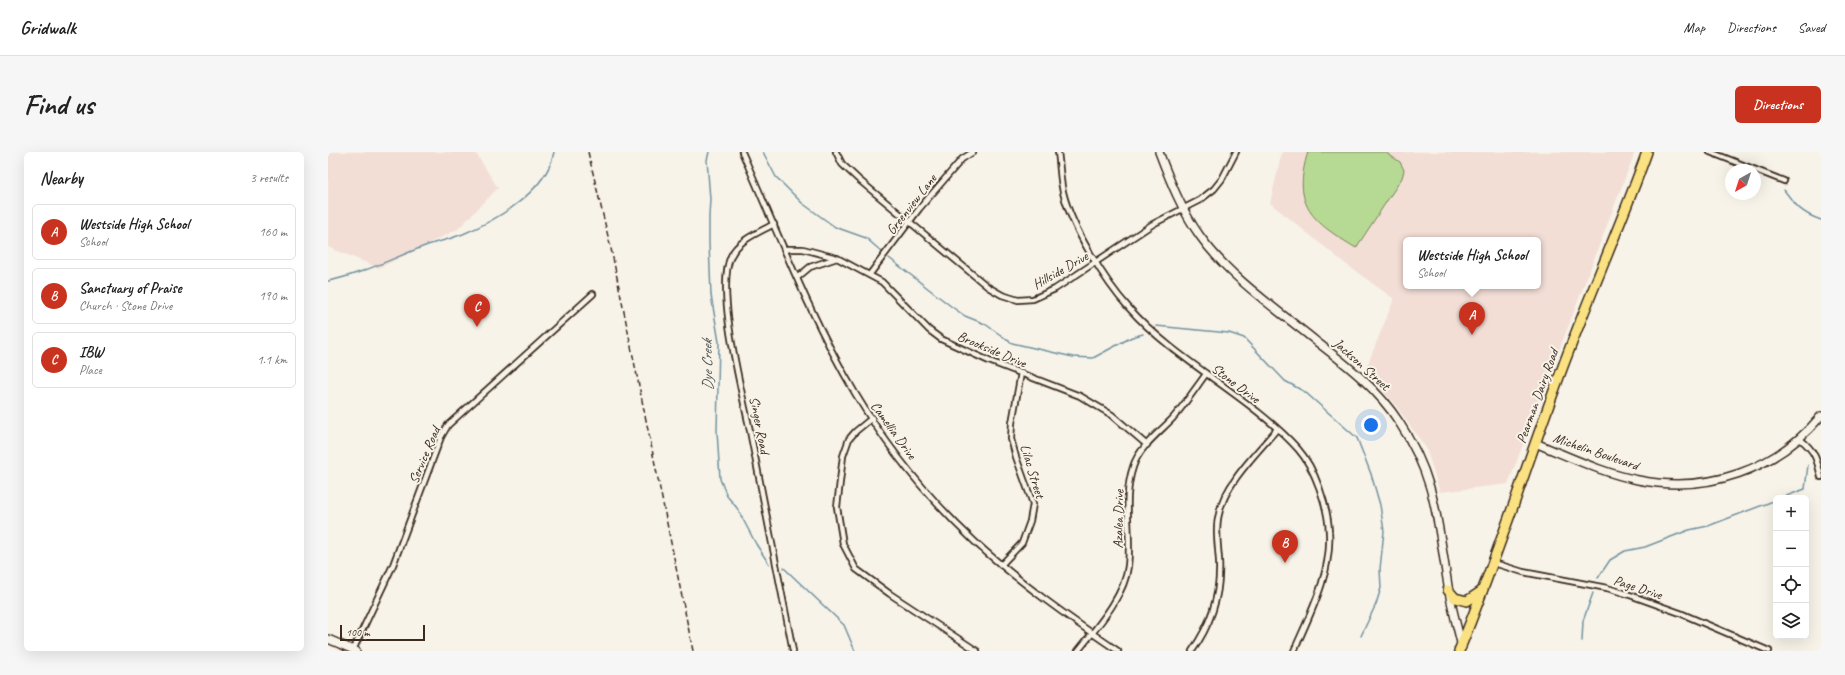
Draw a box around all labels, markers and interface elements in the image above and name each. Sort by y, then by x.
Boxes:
text: Gridwalk [20,16,76,40]
text: Map [1684,19,1705,36]
text: Directions [1727,19,1776,36]
text: Saved [1798,19,1825,36]
button: Directions [1735,86,1821,123]
text: Find us [24,87,94,122]
north arrow [1725,164,1761,200]
text: Nearby [40,168,83,189]
text: 3 results [250,170,288,186]
street label: Greenview Lane [882,170,941,238]
text: Westside High School [79,215,189,234]
text: A [51,224,57,240]
text: 160 m [259,224,287,240]
text: School [79,234,107,250]
popup [1403,237,1541,289]
text: Westside High School [1417,246,1527,265]
street label: Hillside Drive [1030,247,1092,293]
text: School [1417,265,1445,281]
text: Sanctuary of Praise [79,279,182,298]
text: B [51,288,57,304]
text: 190 m [259,288,287,304]
pin: C [464,294,490,327]
text: Church · Stone Drive [79,298,172,314]
pin: A [1459,302,1485,335]
street label: Brookside Drive [955,327,1030,372]
street label: Jackson Street [1329,334,1394,395]
water label: Dye Creek [697,336,717,390]
text: IBW [79,343,103,362]
street label: Pearman Dairy Road [1513,344,1563,446]
text: C [51,352,57,368]
text: 1.1 km [257,352,287,368]
street label: Stone Drive [1208,360,1264,408]
text: Place [79,362,102,378]
street label: Singer Road [746,395,774,458]
street label: Camellia Drive [867,398,921,464]
your location [1361,415,1381,435]
street label: Service Road [405,422,445,486]
street label: Michelin Boulevard [1551,429,1643,475]
street label: Lilac Street [1016,442,1049,501]
street label: Azalea Drive [1109,488,1128,549]
map controls [1773,495,1809,639]
button: + [1773,495,1809,531]
pin: B [1272,530,1298,563]
button: − [1773,531,1809,567]
button: locate [1773,567,1809,603]
street label: Page Drive [1611,572,1666,604]
button: layers [1773,603,1809,639]
scale bar [340,623,425,642]
text: 100 m [346,625,370,639]

